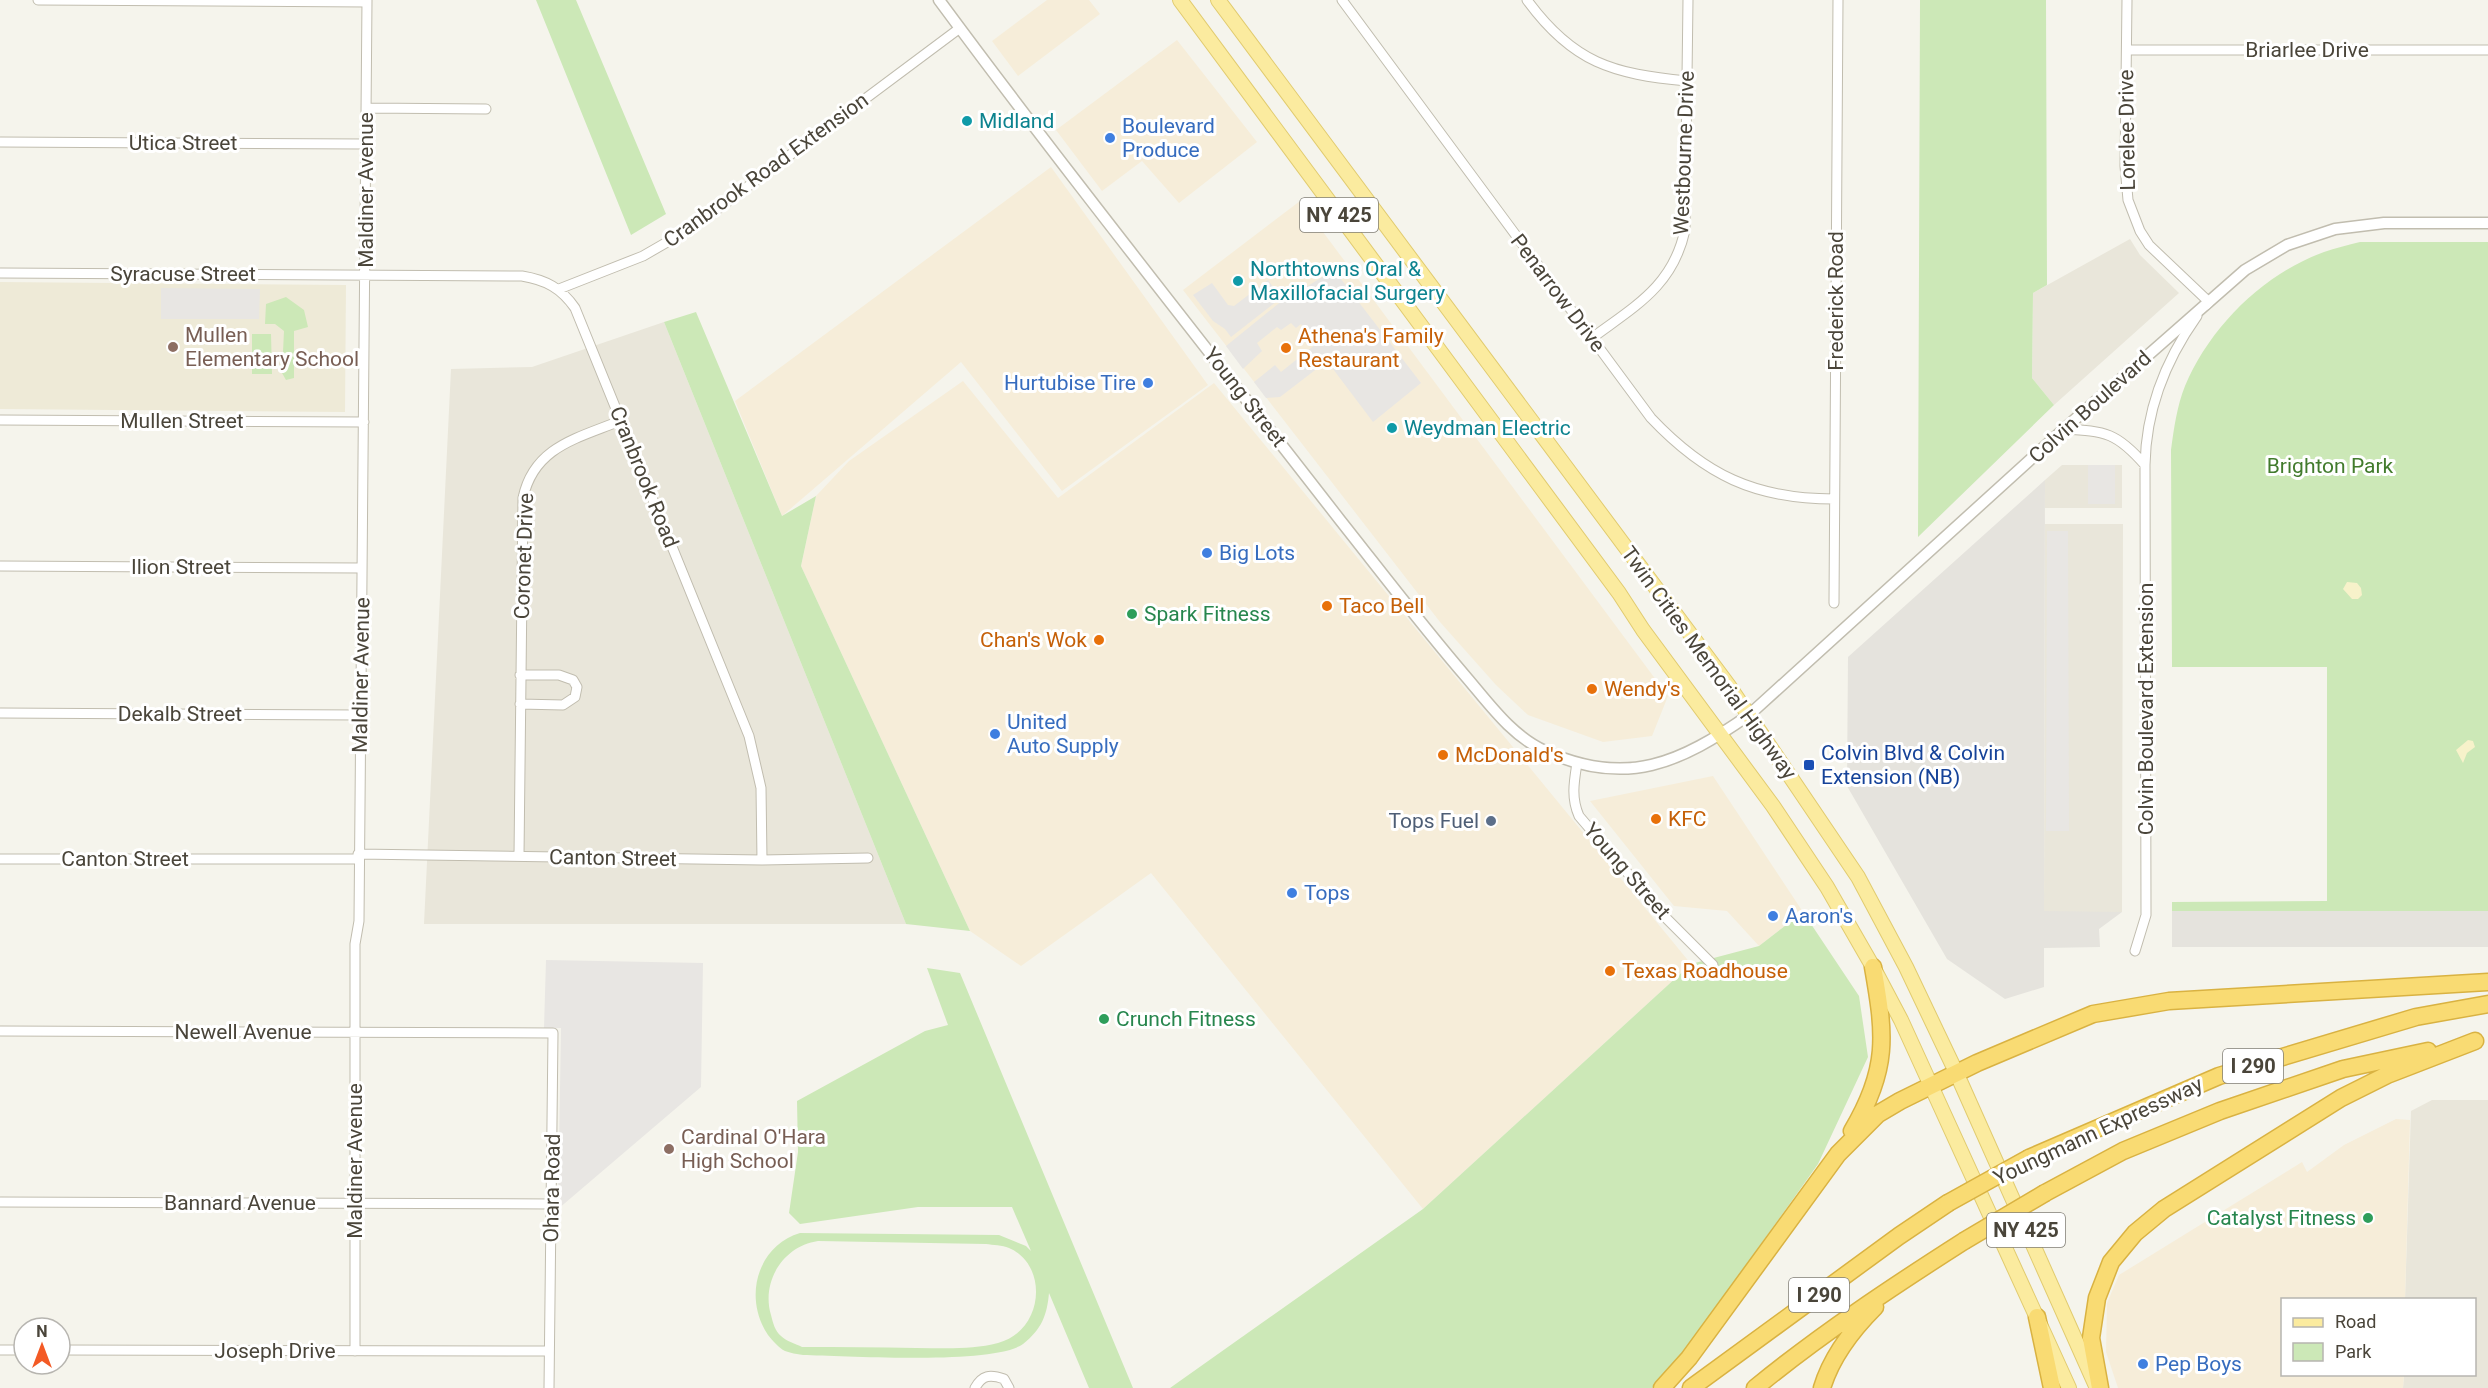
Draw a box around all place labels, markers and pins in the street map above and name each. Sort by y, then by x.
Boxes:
place label: Midland [979,109,1054,133]
marker: Midland [960,114,974,128]
place label: Boulevard Produce [1122,114,1215,162]
marker: Boulevard Produce [1103,131,1117,145]
place label: Northtowns Oral & Maxillofacial Surgery [1250,257,1445,305]
marker: Northtowns Oral & Maxillofacial Surgery [1231,274,1245,288]
place label: Mullen Elementary School [185,323,359,371]
place label: Athena's Family Restaurant [1298,324,1444,372]
marker: Mullen Elementary School [166,340,180,354]
marker: Athena's Family Restaurant [1279,341,1293,355]
place label: Hurtubise Tire [1004,371,1136,395]
marker: Hurtubise Tire [1141,376,1155,390]
place label: Weydman Electric [1404,416,1571,440]
marker: Weydman Electric [1385,421,1399,435]
place label: Big Lots [1219,541,1295,565]
marker: Big Lots [1200,546,1214,560]
place label: Taco Bell [1339,594,1424,618]
marker: Taco Bell [1320,599,1334,613]
place label: Spark Fitness [1144,602,1271,626]
marker: Spark Fitness [1125,607,1139,621]
place label: Chan's Wok [980,628,1087,652]
marker: Chan's Wok [1092,633,1106,647]
place label: Wendy's [1604,677,1681,701]
marker: Wendy's [1585,682,1599,696]
place label: United Auto Supply [1007,710,1119,758]
marker: United Auto Supply [988,727,1002,741]
place label: Colvin Blvd & Colvin Extension (NB) [1821,741,2005,789]
place label: McDonald's [1455,743,1564,767]
marker: McDonald's [1436,748,1450,762]
marker: Colvin Blvd & Colvin Extension (NB) [1802,758,1816,772]
place label: KFC [1668,807,1706,831]
place label: Tops Fuel [1388,809,1479,833]
marker: KFC [1649,812,1663,826]
marker: Tops Fuel [1484,814,1498,828]
place label: Tops [1304,881,1350,905]
marker: Tops [1285,886,1299,900]
place label: Aaron's [1785,904,1853,928]
marker: Aaron's [1766,909,1780,923]
place label: Texas Roadhouse [1622,959,1788,983]
marker: Texas Roadhouse [1603,964,1617,978]
place label: Crunch Fitness [1116,1007,1256,1031]
marker: Crunch Fitness [1097,1012,1111,1026]
place label: Cardinal O'Hara High School [681,1125,826,1173]
marker: Cardinal O'Hara High School [662,1142,676,1156]
place label: Catalyst Fitness [2207,1206,2356,1230]
marker: Catalyst Fitness [2361,1211,2375,1225]
place label: Pep Boys [2155,1352,2242,1376]
marker: Pep Boys [2136,1357,2150,1371]

